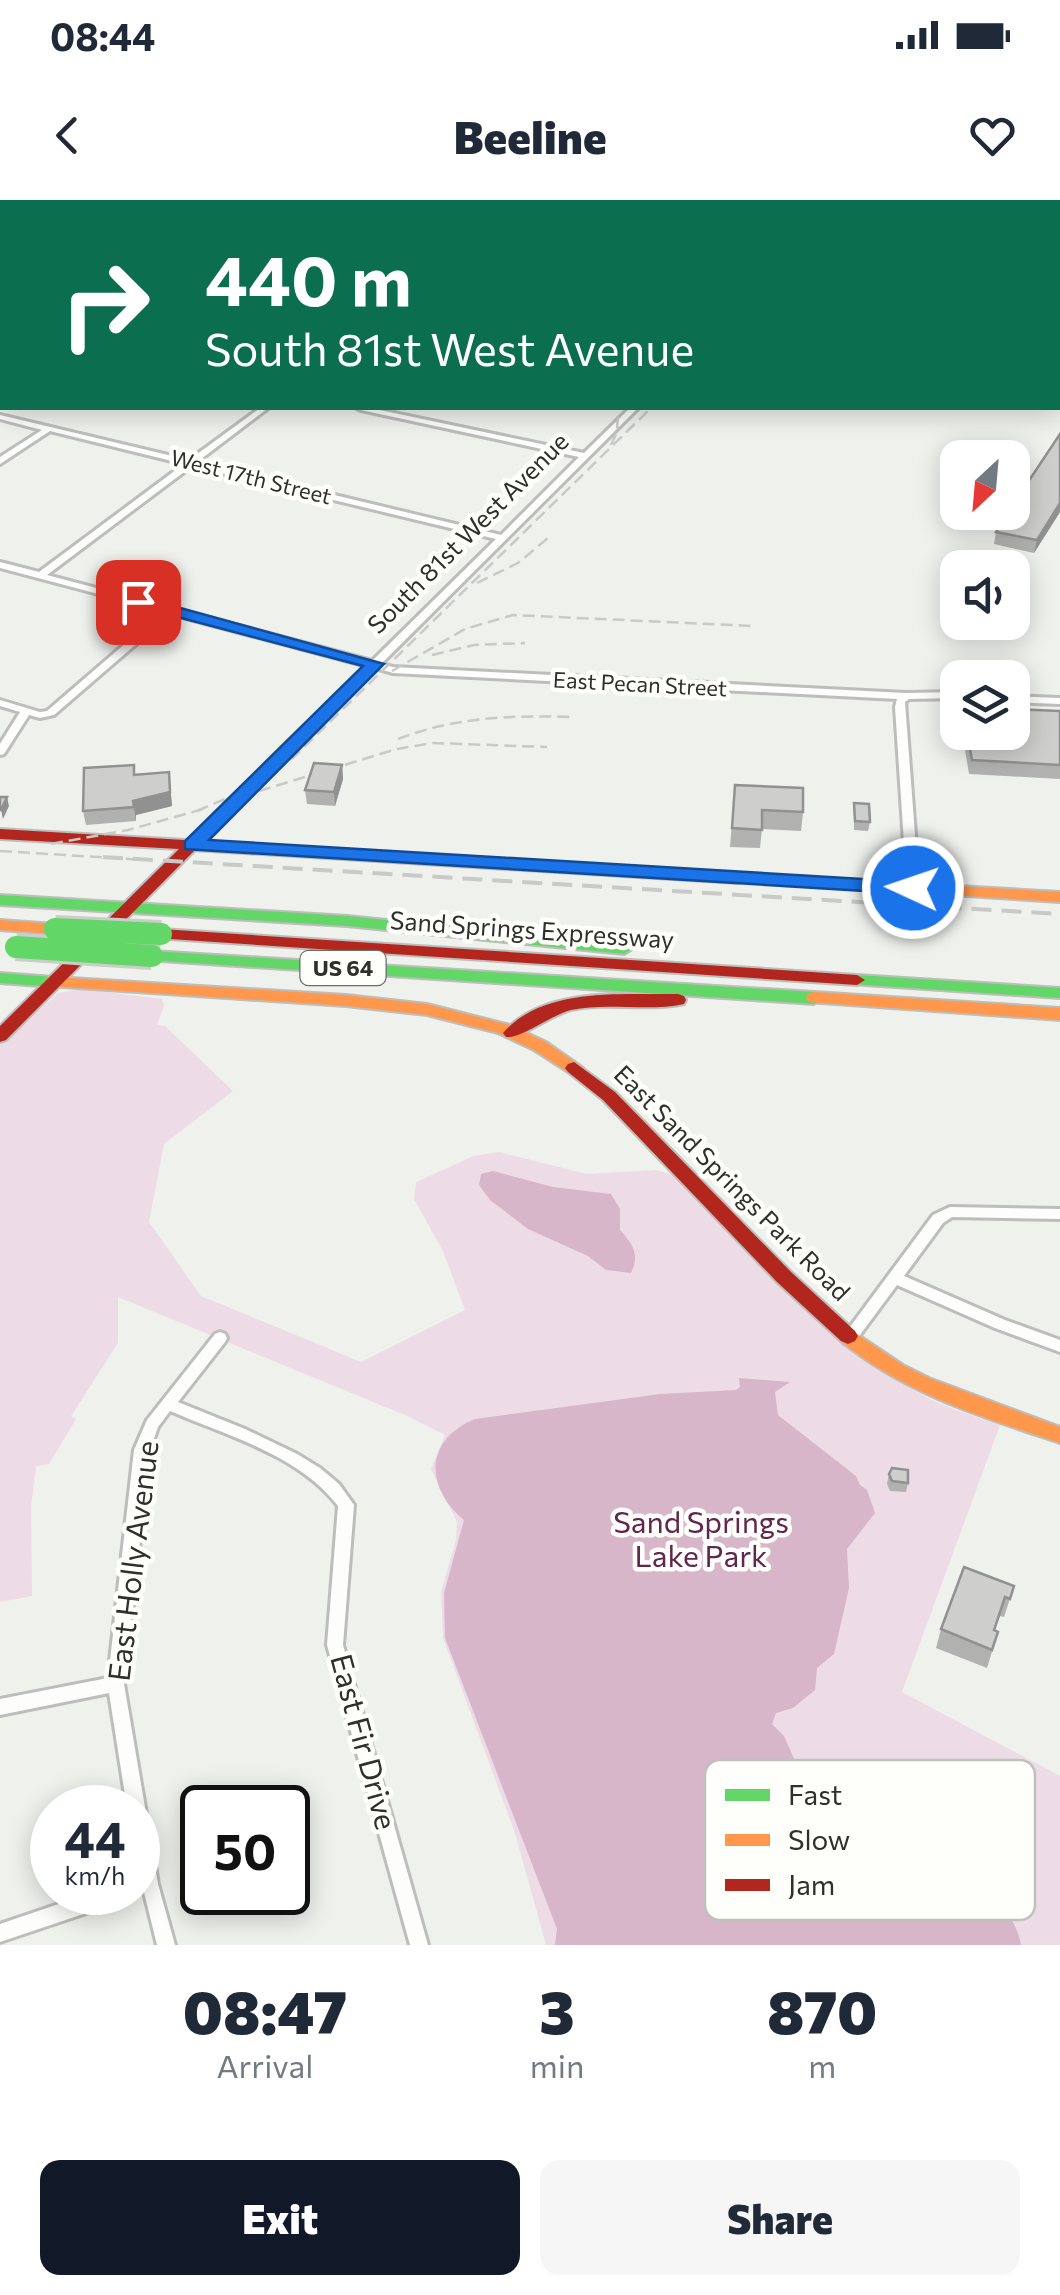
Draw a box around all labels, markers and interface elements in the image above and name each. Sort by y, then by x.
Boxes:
text: 08:44 [50,12,155,59]
icon: back [40,108,95,163]
text: Beeline [453,108,607,163]
icon: heart [965,108,1020,163]
text: 440 m [205,235,412,320]
icon: right [40,240,170,370]
text: South 81st West Avenue [205,320,694,375]
street label: South 81st West Avenue [361,426,574,639]
north arrow [940,440,1030,530]
map controls [940,440,1030,750]
street label: West 17th Street [168,443,334,510]
button: sound [940,550,1030,640]
pin [96,560,181,645]
icon: arrive [111,575,166,630]
button: layers [940,660,1030,750]
street label: East Pecan Street [552,665,728,702]
position arrow [861,836,965,940]
street label: Sand Springs Expressway [389,904,675,954]
road number: US 64 [300,951,386,985]
street label: East Sand Springs Park Road [609,1058,857,1306]
street label: East Holly Avenue [98,1438,165,1683]
park label: Sand Springs Lake Park [613,1502,789,1573]
street label: East Fir Drive [324,1650,407,1833]
legend [705,1760,1035,1920]
text: Fast [788,1777,842,1811]
speed limit sign: 50 [180,1785,310,1915]
text: 44 [64,1807,126,1868]
text: Slow [788,1822,850,1856]
text: km/h [65,1860,125,1890]
text: Jam [788,1867,835,1901]
text: 08:47 [183,1973,347,2046]
text: 3 [539,1973,575,2046]
text: 870 [767,1973,877,2046]
text: Arrival [216,2045,313,2085]
text: min [530,2045,584,2085]
text: m [808,2045,836,2085]
button: Exit [40,2160,520,2275]
button: Share [540,2160,1020,2275]

